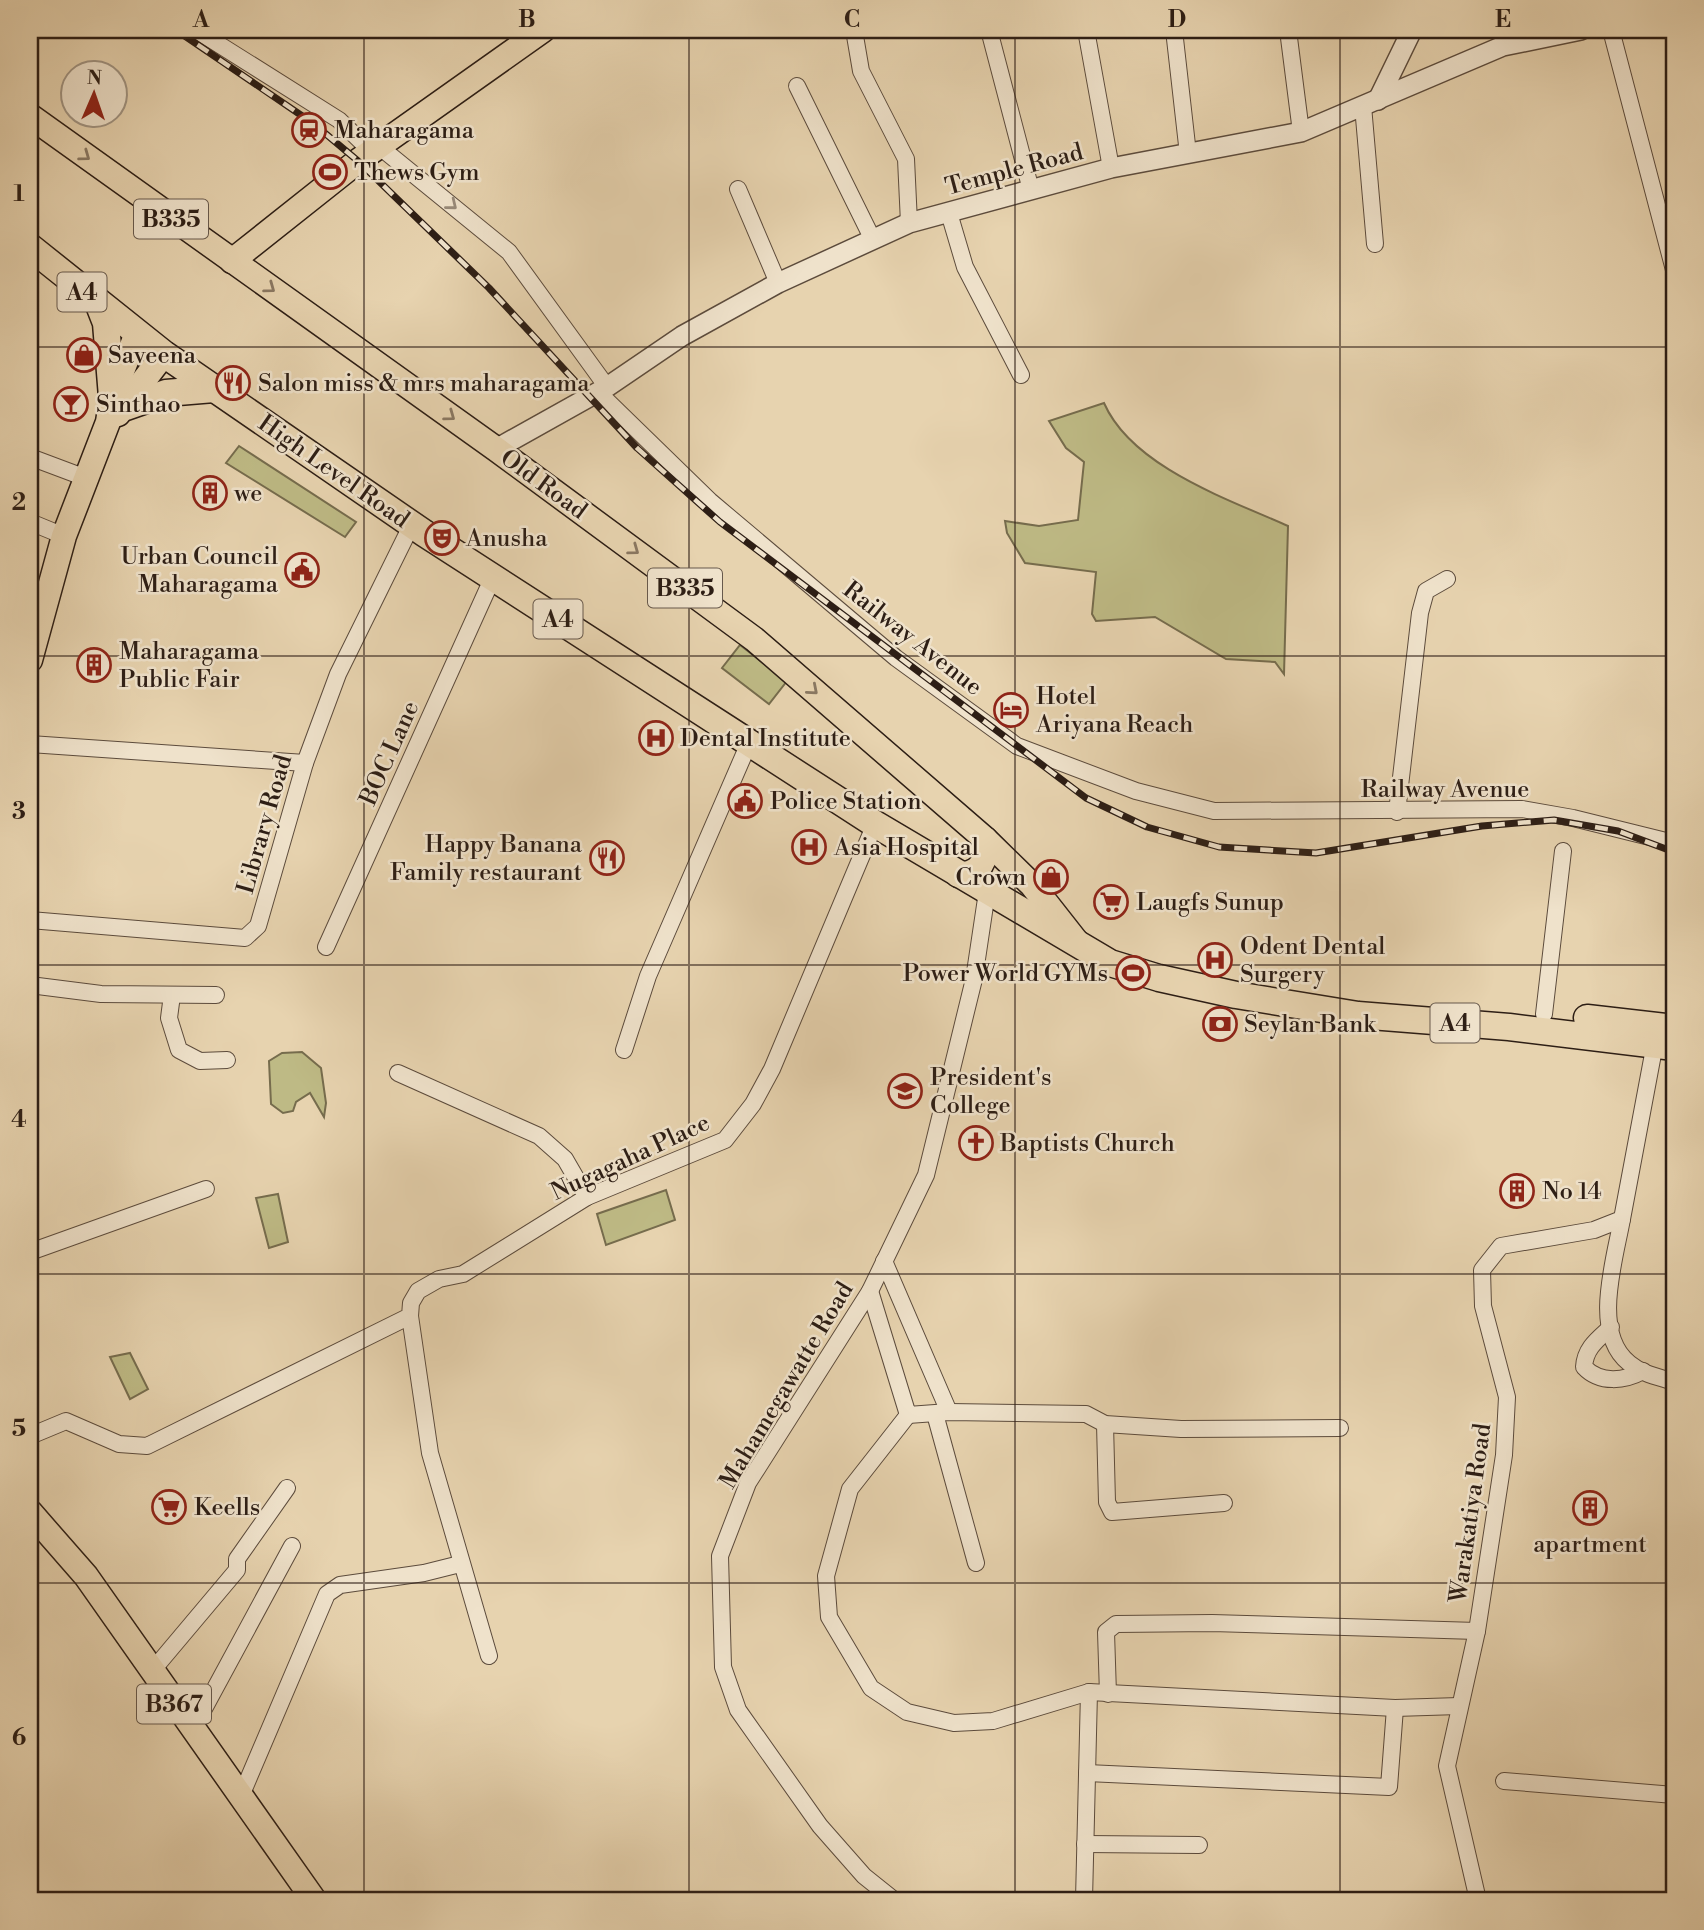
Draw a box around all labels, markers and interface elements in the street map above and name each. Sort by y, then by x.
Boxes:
text: A [192,6,210,34]
text: B [518,6,536,34]
text: C [844,6,860,34]
text: D [1168,6,1186,34]
text: E [1495,6,1511,34]
north arrow [60,60,130,130]
text: N [87,66,102,90]
station icon: Maharagama [290,111,328,149]
place label: Maharagama [334,116,475,146]
street label: Temple Road [942,137,1087,203]
one-way arrow [77,148,90,160]
sports icon: Thews Gym [311,153,349,191]
place label: Thews Gym [354,158,480,188]
text: 1 [13,180,25,208]
one-way arrow [443,197,456,209]
road number: B335 [134,200,208,238]
road number: A4 [57,272,106,312]
one-way arrow [262,280,275,292]
shop icon: Saveena [65,336,103,374]
place label: Saveena [108,341,197,371]
restaurant icon: Salon miss & mrs maharagama [214,364,252,402]
place label: Salon miss & mrs maharagama [258,369,590,399]
bar icon: Sinthao [52,385,90,423]
place label: Sinthao [96,390,181,420]
street label: High Level Road [252,408,415,535]
one-way arrow [442,408,455,420]
street label: Old Road [494,443,593,527]
building icon: we [191,474,229,512]
place label: we [233,479,263,509]
text: 2 [12,489,26,517]
theatre icon: Anusha [423,519,461,557]
place label: Anusha [465,524,548,554]
place label: Urban Council Maharagama [120,542,279,600]
one-way arrow [626,542,638,554]
public building icon: Urban Council Maharagama [283,551,321,589]
road number: B335 [648,568,722,608]
street label: Railway Avenue [837,575,988,703]
road number: A4 [534,600,582,638]
place label: Maharagama Public Fair [119,637,260,695]
building icon: Maharagama Public Fair [75,646,113,684]
one-way arrow [805,682,818,694]
place label: Hotel Ariyana Reach [1035,682,1193,740]
hotel icon: Hotel Ariyana Reach [992,691,1030,729]
street label: BOC Lane [353,696,426,811]
hospital icon: Dental Institute [637,719,675,757]
place label: Dental Institute [680,724,851,754]
street label: Library Road [231,751,299,897]
street label: Railway Avenue [1361,775,1529,805]
public building icon: Police Station [726,782,764,820]
place label: Police Station [770,787,922,817]
text: 3 [12,798,26,826]
hospital icon: Asia Hospital [790,828,828,866]
place label: Happy Banana Family restaurant [390,830,583,888]
place label: Asia Hospital [833,833,979,863]
restaurant icon: Happy Banana Family restaurant [588,839,626,877]
shop icon: Crown [1032,858,1070,896]
place label: Crown [956,863,1026,893]
supermarket icon: Laugfs Sunup [1092,883,1130,921]
place label: Laugfs Sunup [1136,888,1284,918]
place label: Odent Dental Surgery [1240,932,1385,990]
hospital icon: Odent Dental Surgery [1196,941,1234,979]
sports icon: Power World GYMs [1114,954,1152,992]
place label: Power World GYMs [903,959,1108,989]
road number: A4 [1430,1004,1480,1042]
bank icon: Seylan Bank [1201,1005,1239,1043]
place label: Seylan Bank [1244,1010,1377,1040]
place label: President's College [930,1063,1052,1121]
school or university icon: President's College [886,1072,924,1110]
text: 4 [11,1106,27,1134]
street label: Nugagaha Place [546,1108,715,1208]
church icon: Baptists Church [957,1124,995,1162]
place label: Baptists Church [999,1129,1175,1159]
building icon: No 14 [1498,1172,1536,1210]
place label: No 14 [1542,1177,1602,1207]
street label: Mahamegawatte Road [713,1276,861,1494]
text: 5 [12,1415,26,1443]
street label: Warakatiya Road [1443,1421,1498,1606]
supermarket icon: Keells [150,1488,188,1526]
building icon: apartment [1571,1489,1609,1527]
place label: Keells [194,1493,260,1523]
place label: apartment [1533,1530,1647,1560]
road number: B367 [137,1684,211,1723]
text: 6 [12,1724,26,1752]

